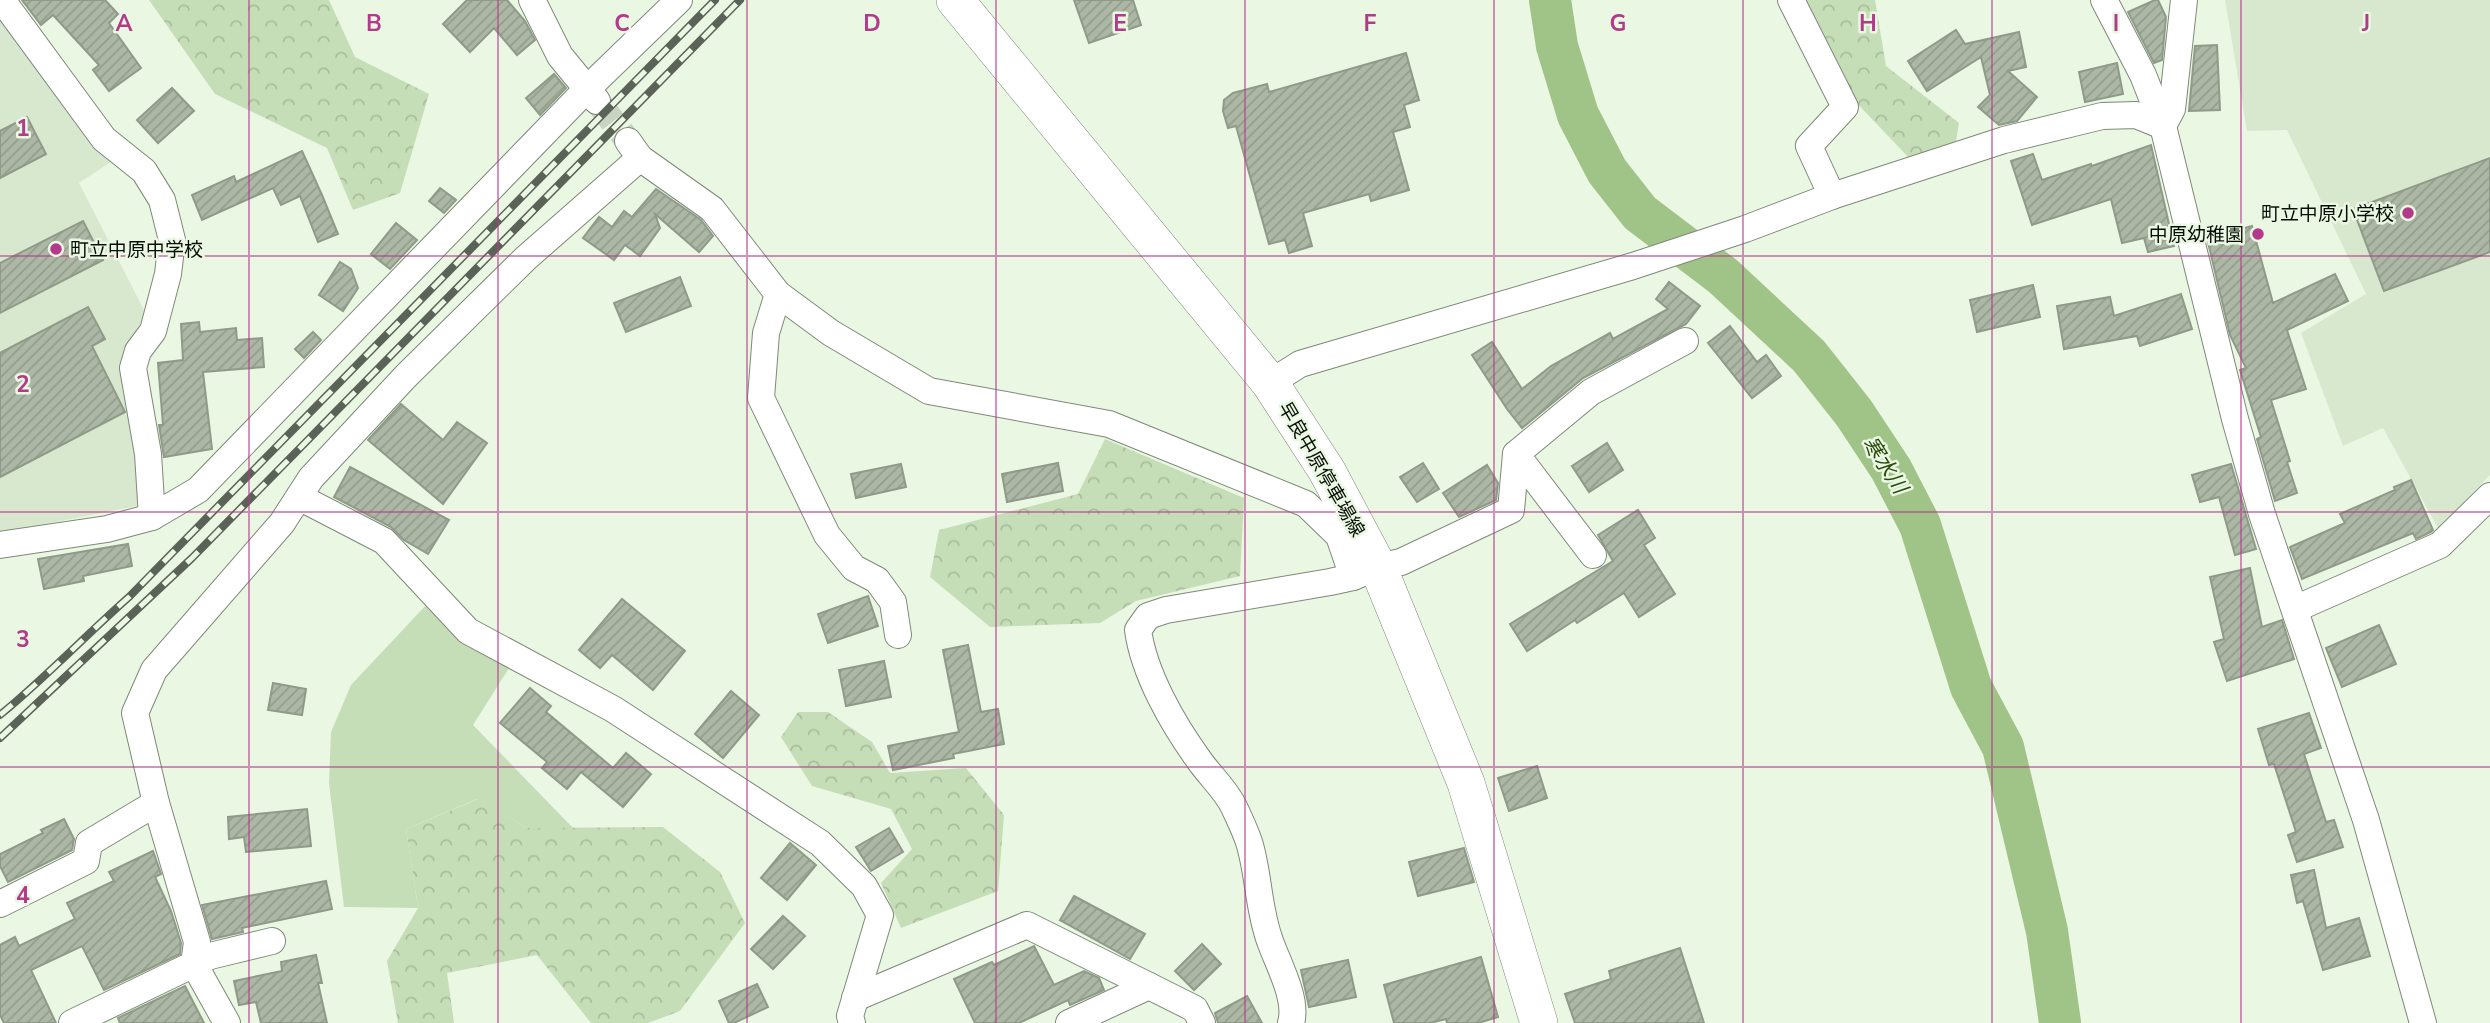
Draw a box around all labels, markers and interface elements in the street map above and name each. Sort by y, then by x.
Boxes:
text: A [115,8,133,39]
text: B [366,8,382,39]
text: C [614,8,630,39]
text: D [863,8,881,39]
text: E [1113,8,1127,39]
text: F [1364,8,1377,39]
text: G [1610,8,1626,39]
text: H [1859,8,1877,39]
text: I [2113,8,2119,39]
text: J [2361,8,2370,39]
text: 1 [16,113,30,144]
place label: 町立中原小学校 [2261,201,2394,227]
marker: 町立中原小学校 [2400,205,2416,221]
place label: 中原幼稚園 [2149,222,2244,248]
marker: 中原幼稚園 [2250,226,2266,242]
place label: 町立中原中学校 [70,237,203,263]
marker: 町立中原中学校 [48,241,64,257]
text: 2 [16,369,30,400]
street label: 早良中原停車場線 [1272,397,1370,542]
water label: 寒水川 [1856,431,1915,501]
text: 3 [16,624,30,655]
text: 4 [16,880,30,911]

